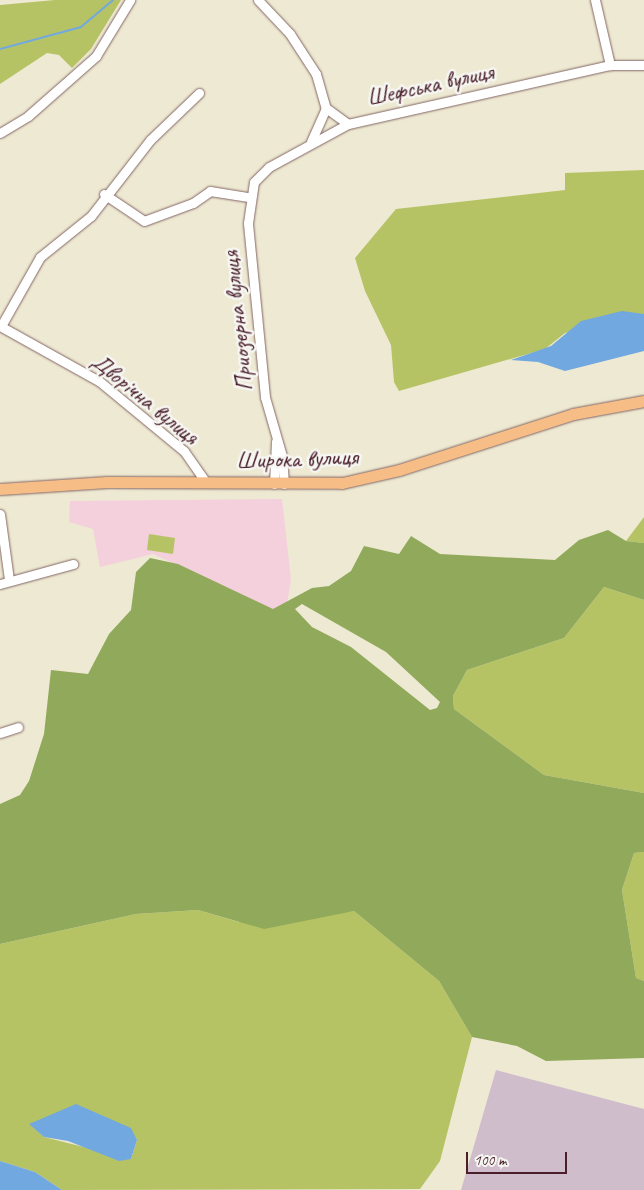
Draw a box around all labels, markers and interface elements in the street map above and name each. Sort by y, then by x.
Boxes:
street label: Шефська вулиця [363,57,497,113]
street label: Приозерна вулиця [216,249,260,393]
street label: Дворічна вулиця [85,347,205,451]
street label: Широка вулиця [236,442,358,476]
scale bar [469,1142,570,1174]
text: 100 m [474,1151,506,1170]

